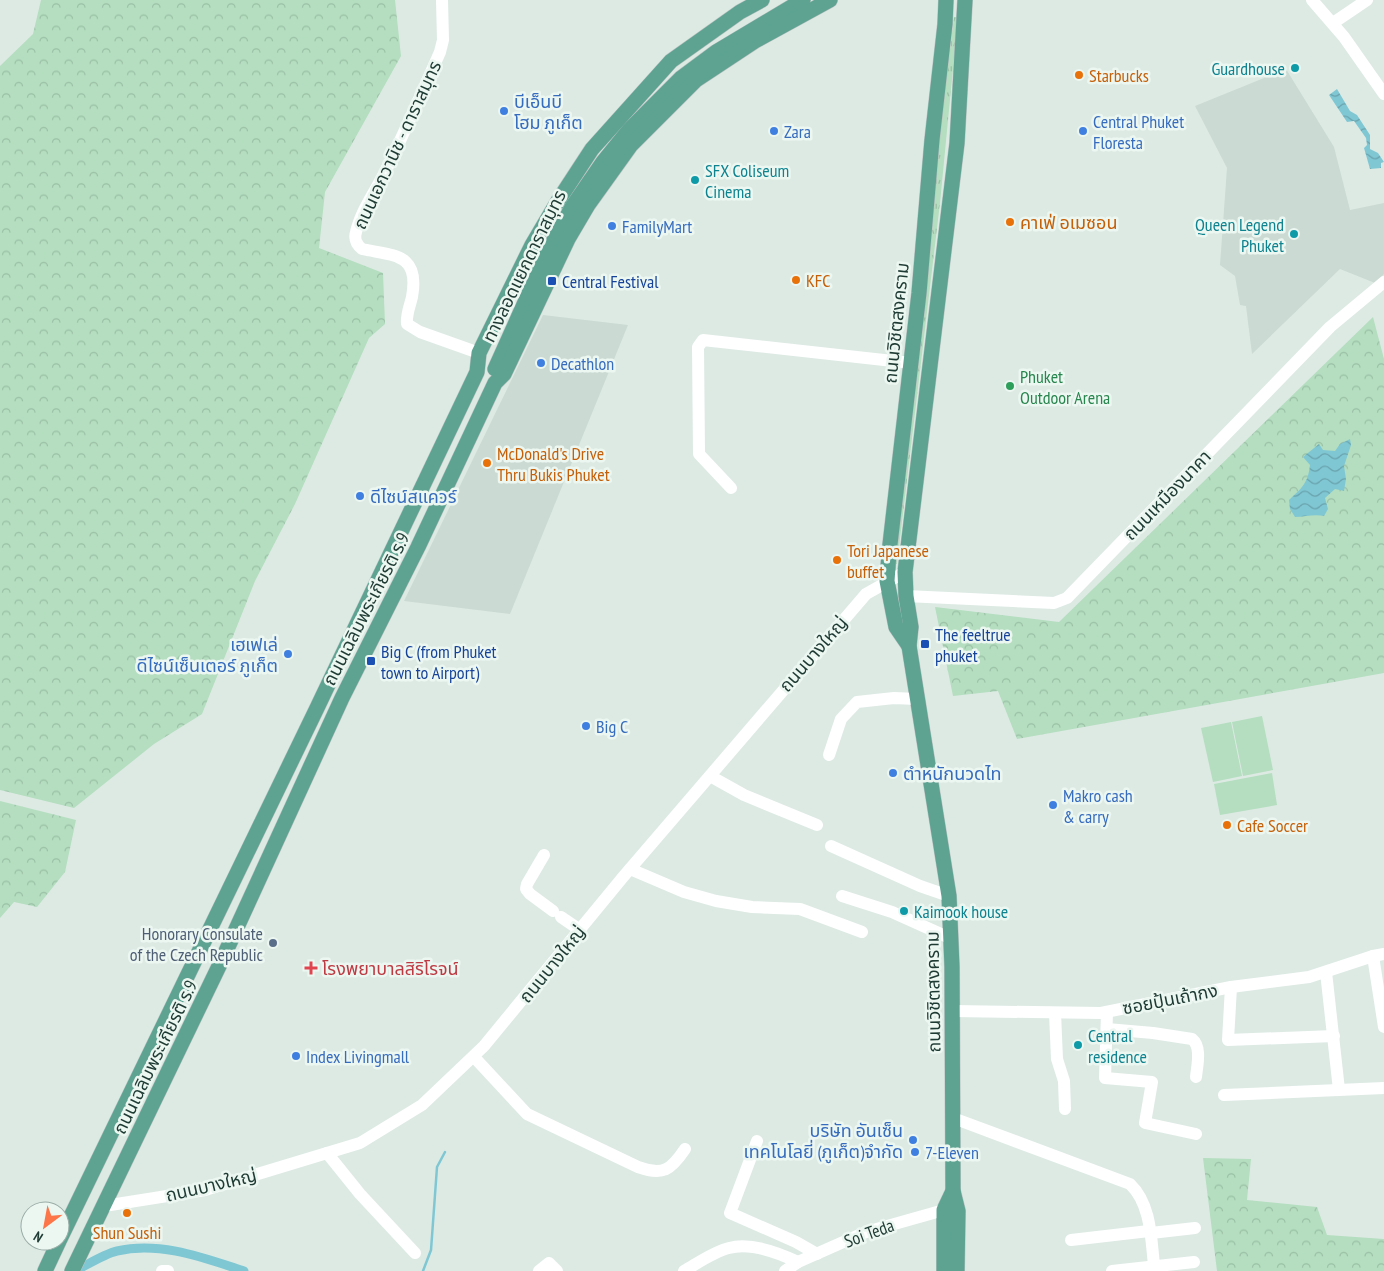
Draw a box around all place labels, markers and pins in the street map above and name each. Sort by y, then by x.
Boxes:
place label: Guardhouse [1211,57,1285,80]
marker: Guardhouse [1289,62,1301,74]
place label: Starbucks [1089,64,1149,87]
marker: Starbucks [1073,69,1085,81]
place label: บีเอ็นบี โฮม ภูเก็ต [514,90,583,135]
marker: บีเอ็นบี โฮม ภูเก็ต [498,105,510,117]
place label: Central Phuket Floresta [1093,110,1184,154]
place label: Zara [784,120,811,143]
marker: Zara [768,125,780,137]
marker: Central Phuket Floresta [1077,125,1089,137]
place label: SFX Coliseum Cinema [705,159,789,203]
marker: SFX Coliseum Cinema [689,174,701,186]
place label: คาเฟ่ อเมซอน [1020,211,1118,234]
place label: Queen Legend Phuket [1195,213,1284,257]
place label: FamilyMart [622,215,692,238]
marker: คาเฟ่ อเมซอน [1004,216,1016,228]
marker: FamilyMart [606,220,618,232]
marker: Queen Legend Phuket [1288,228,1300,240]
place label: KFC [806,269,831,292]
place label: Central Festival [562,270,659,293]
marker: KFC [790,274,802,286]
marker: Central Festival [546,275,558,287]
place label: Decathlon [551,352,614,375]
marker: Decathlon [535,357,547,369]
place label: Phuket Outdoor Arena [1020,365,1110,409]
marker: Phuket Outdoor Arena [1004,380,1016,392]
place label: McDonald's Drive Thru Bukis Phuket [497,442,610,486]
marker: McDonald's Drive Thru Bukis Phuket [481,457,493,469]
place label: ดีไซน์สแควร์ [370,485,457,508]
marker: ดีไซน์สแควร์ [354,490,366,502]
place label: Tori Japanese buffet [847,539,929,583]
marker: Tori Japanese buffet [831,554,843,566]
place label: The feeltrue phuket [935,623,1011,667]
place label: เฮเฟเล่ ดีไซน์เซ็นเตอร์ ภูเก็ต [137,633,278,678]
marker: The feeltrue phuket [919,638,931,650]
place label: Big C (from Phuket town to Airport) [381,640,497,684]
marker: เฮเฟเล่ ดีไซน์เซ็นเตอร์ ภูเก็ต [282,648,294,660]
marker: Big C (from Phuket town to Airport) [365,655,377,667]
place label: Big C [596,715,628,738]
marker: Big C [580,720,592,732]
place label: ตำหนักนวดไท [903,762,1002,785]
marker: ตำหนักนวดไท [887,767,899,779]
place label: Makro cash & carry [1063,784,1133,828]
marker: Makro cash & carry [1047,799,1059,811]
place label: Cafe Soccer [1237,814,1308,837]
marker: Cafe Soccer [1221,819,1233,831]
place label: Kaimook house [914,900,1008,923]
marker: Kaimook house [898,905,910,917]
place label: Honorary Consulate of the Czech Republic [130,922,264,966]
marker: Honorary Consulate of the Czech Republic [267,937,279,949]
place label: โรงพยาบาลสิริโรจน์ [322,957,459,980]
marker: โรงพยาบาลสิริโรจน์ [304,961,318,975]
place label: Central residence [1088,1024,1147,1068]
marker: Central residence [1072,1039,1084,1051]
place label: Index Livingmall [306,1045,410,1068]
marker: Index Livingmall [290,1050,302,1062]
place label: บริษัท อันเซ็น เทคโนโลยี่ (ภูเก็ต)จำกัด [743,1119,903,1164]
marker: บริษัท อันเซ็น เทคโนโลยี่ (ภูเก็ต)จำกัด [907,1134,919,1146]
place label: 7-Eleven [925,1141,979,1164]
marker: 7-Eleven [909,1146,921,1158]
marker: Shun Sushi [121,1207,133,1219]
place label: Shun Sushi [93,1221,161,1244]

